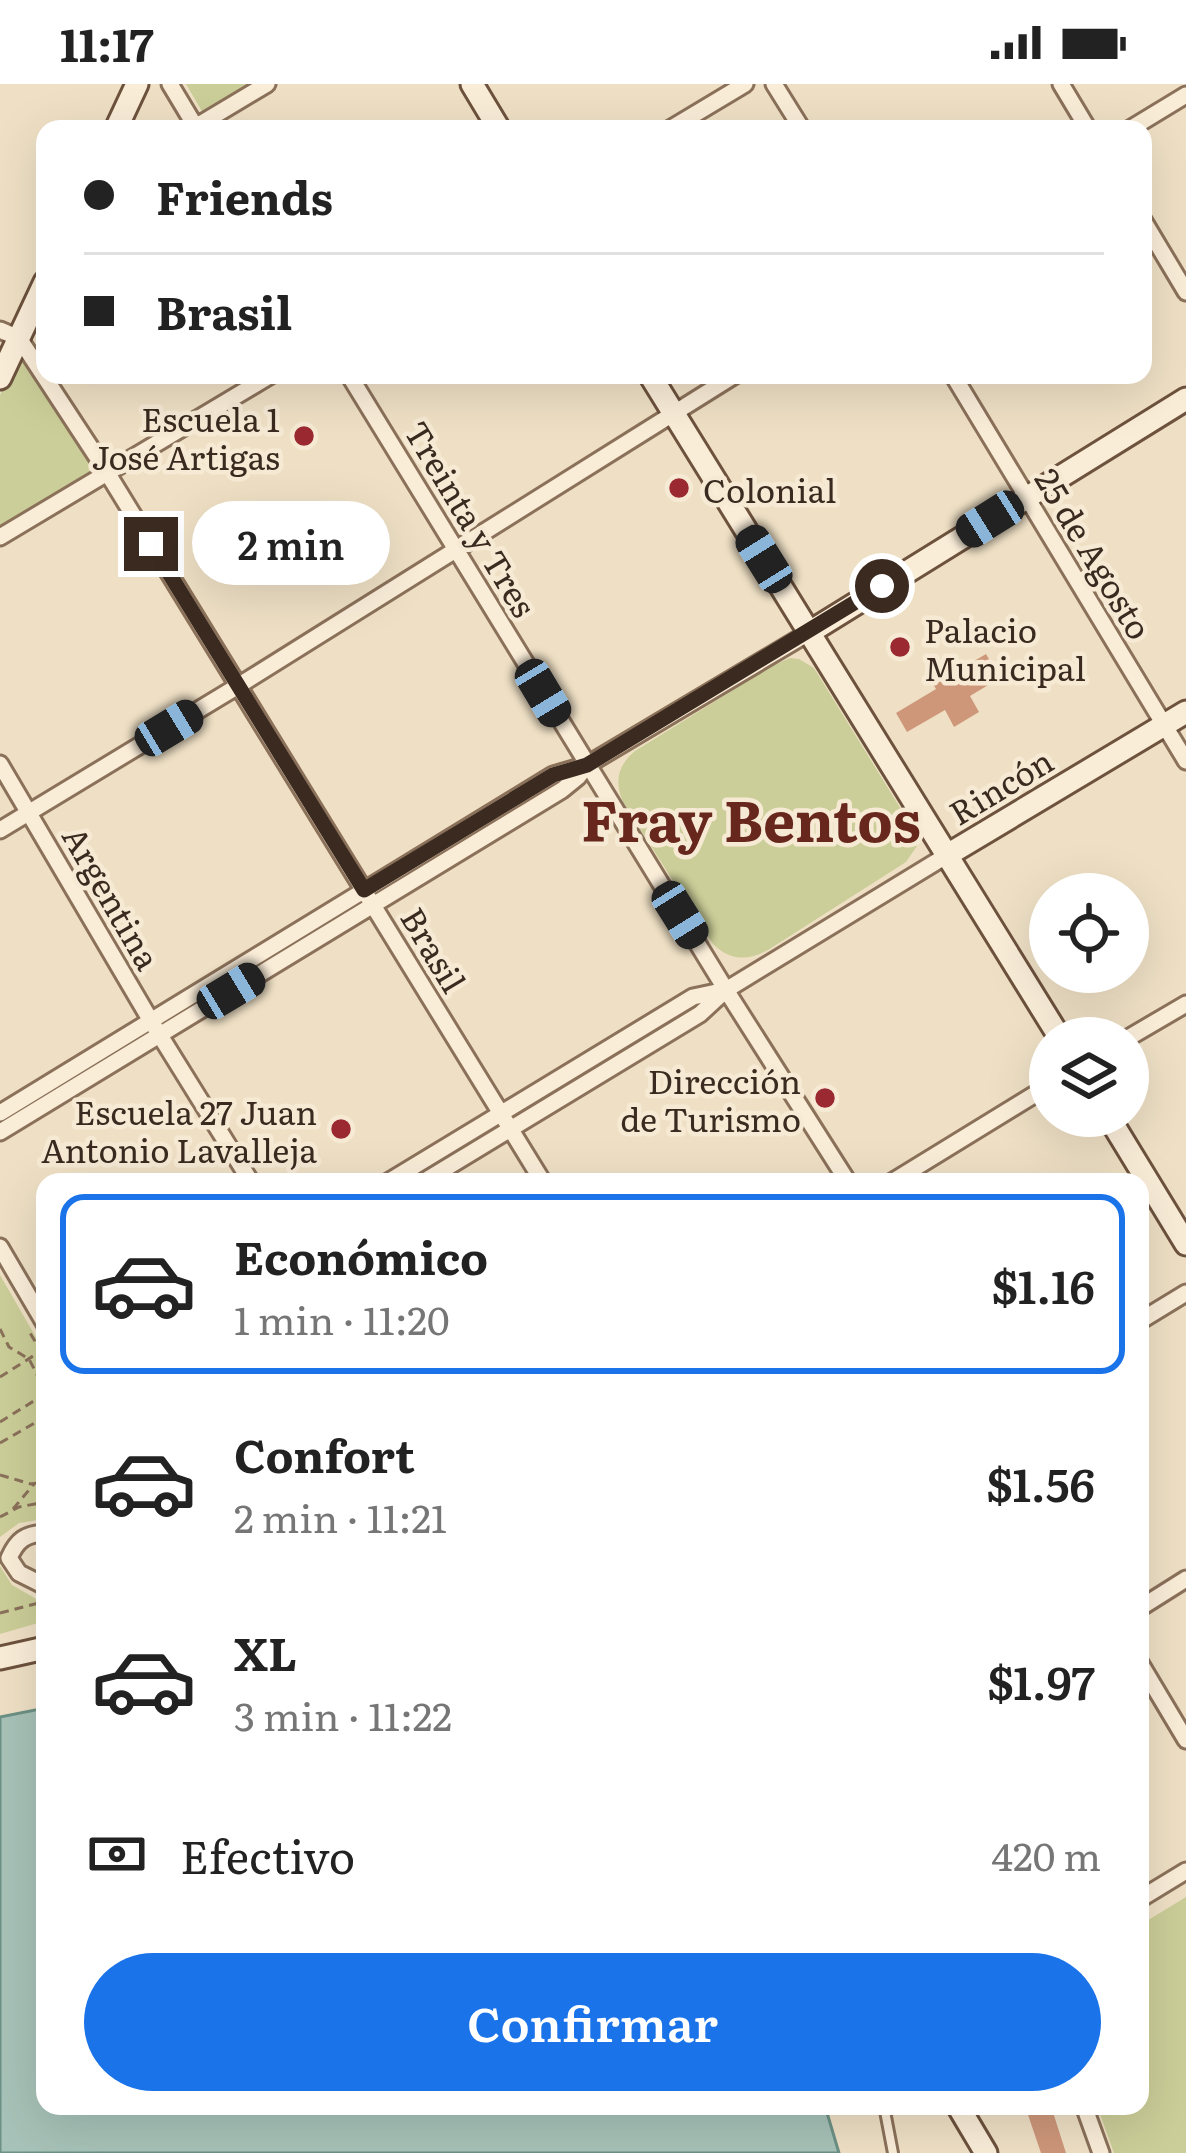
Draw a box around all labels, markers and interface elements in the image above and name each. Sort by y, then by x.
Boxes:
text: 11:17 [60,9,154,76]
text: Friends [156,162,333,229]
text: Brasil [156,277,292,344]
place label: Escuela 1 José Artigas [91,393,280,480]
street label: Treinta y Tres [394,411,550,625]
marker: Escuela 1 José Artigas [291,423,317,449]
street label: 25 de Agosto [1025,458,1165,648]
place label: Colonial [703,464,836,513]
marker: Colonial [666,475,692,501]
car [950,485,1030,553]
callout: 2 min [193,502,391,586]
text: 2 min [237,514,345,572]
route end [124,517,178,571]
car [730,519,798,599]
route start [855,559,909,613]
place label: Palacio Municipal [924,604,1086,691]
marker: Palacio Municipal [887,634,913,660]
car [509,653,577,733]
car [129,694,209,762]
street label: Rincón [939,735,1061,835]
district label: Fray Bentos [581,775,921,860]
street label: Argentina [52,816,174,978]
map controls [1029,873,1149,1137]
button: locate [1029,873,1149,993]
car [646,875,714,955]
street label: Brasil [390,897,480,1001]
car [191,957,271,1025]
button: layers [1029,1017,1149,1137]
place label: Dirección de Turismo [620,1055,801,1142]
marker: Dirección de Turismo [812,1085,838,1111]
place label: Escuela 27 Juan Antonio Lavalleja [41,1086,317,1173]
marker: Escuela 27 Juan Antonio Lavalleja [328,1116,354,1142]
text: Económico [234,1222,488,1289]
icon: car [90,1230,198,1338]
text: $1.16 [992,1251,1095,1318]
text: 1 min · 11:20 [234,1289,450,1347]
text: Confort [234,1420,415,1487]
icon: car [90,1428,198,1536]
text: $1.56 [986,1449,1095,1516]
text: 2 min · 11:21 [234,1487,447,1545]
text: XL [234,1618,297,1685]
icon: car [90,1626,198,1734]
text: $1.97 [987,1647,1095,1714]
text: 3 min · 11:22 [234,1685,452,1743]
icon: cash [84,1821,150,1887]
text: Efectivo [180,1821,355,1888]
text: 420 m [992,1825,1101,1883]
button: Confirmar [84,1953,1101,2091]

